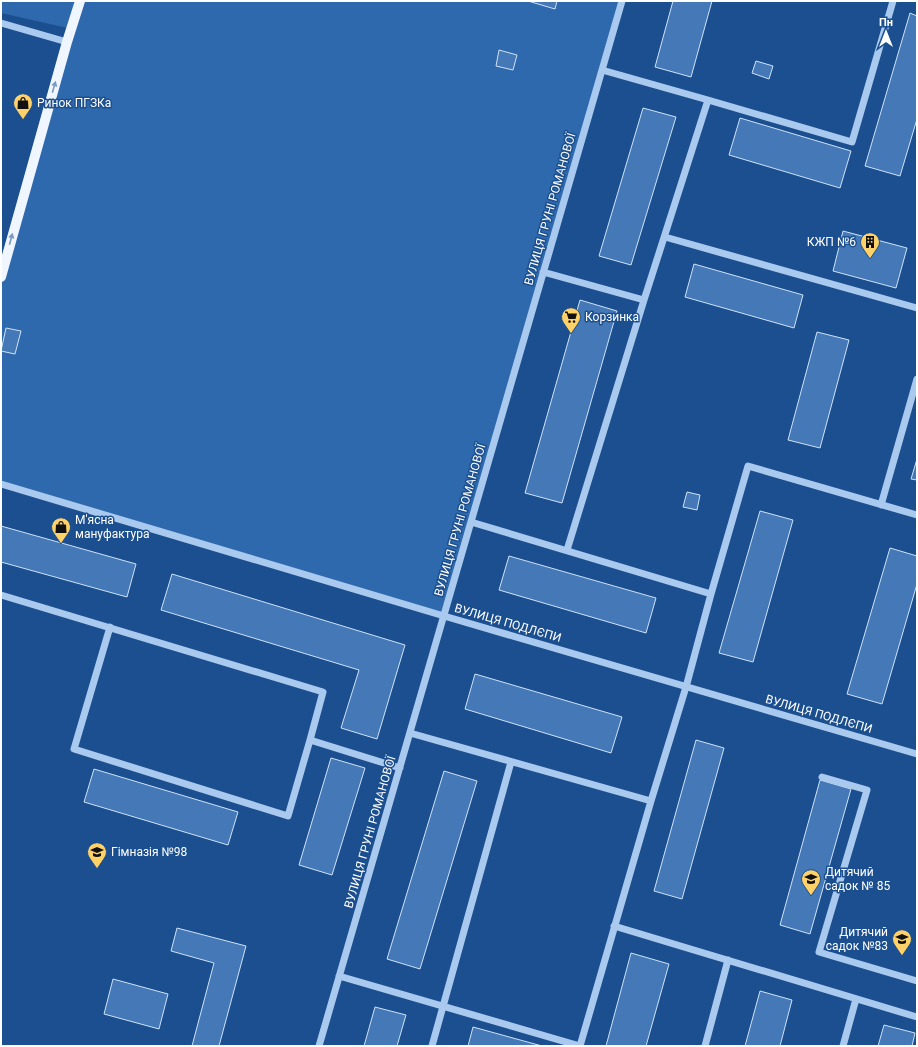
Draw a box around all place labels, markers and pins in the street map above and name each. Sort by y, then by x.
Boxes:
shop icon: Ринок ПГЗКа [12,92,34,120]
place label: Ринок ПГЗКа [37,96,111,110]
building icon: КЖП №6 [859,231,881,259]
place label: КЖП №6 [807,235,856,249]
supermarket icon: Корзинка [560,306,582,334]
place label: Корзинка [585,310,639,324]
place label: М'ясна мануфактура [75,513,149,541]
shop icon: М'ясна мануфактура [50,516,72,544]
school or university icon: Гімназія №98 [86,841,108,869]
place label: Гімназія №98 [111,845,188,859]
place label: Дитячий садок № 85 [825,865,890,893]
school or university icon: Дитячий садок № 85 [800,868,822,896]
place label: Дитячий садок №83 [826,925,888,953]
school or university icon: Дитячий садок №83 [891,928,913,956]

